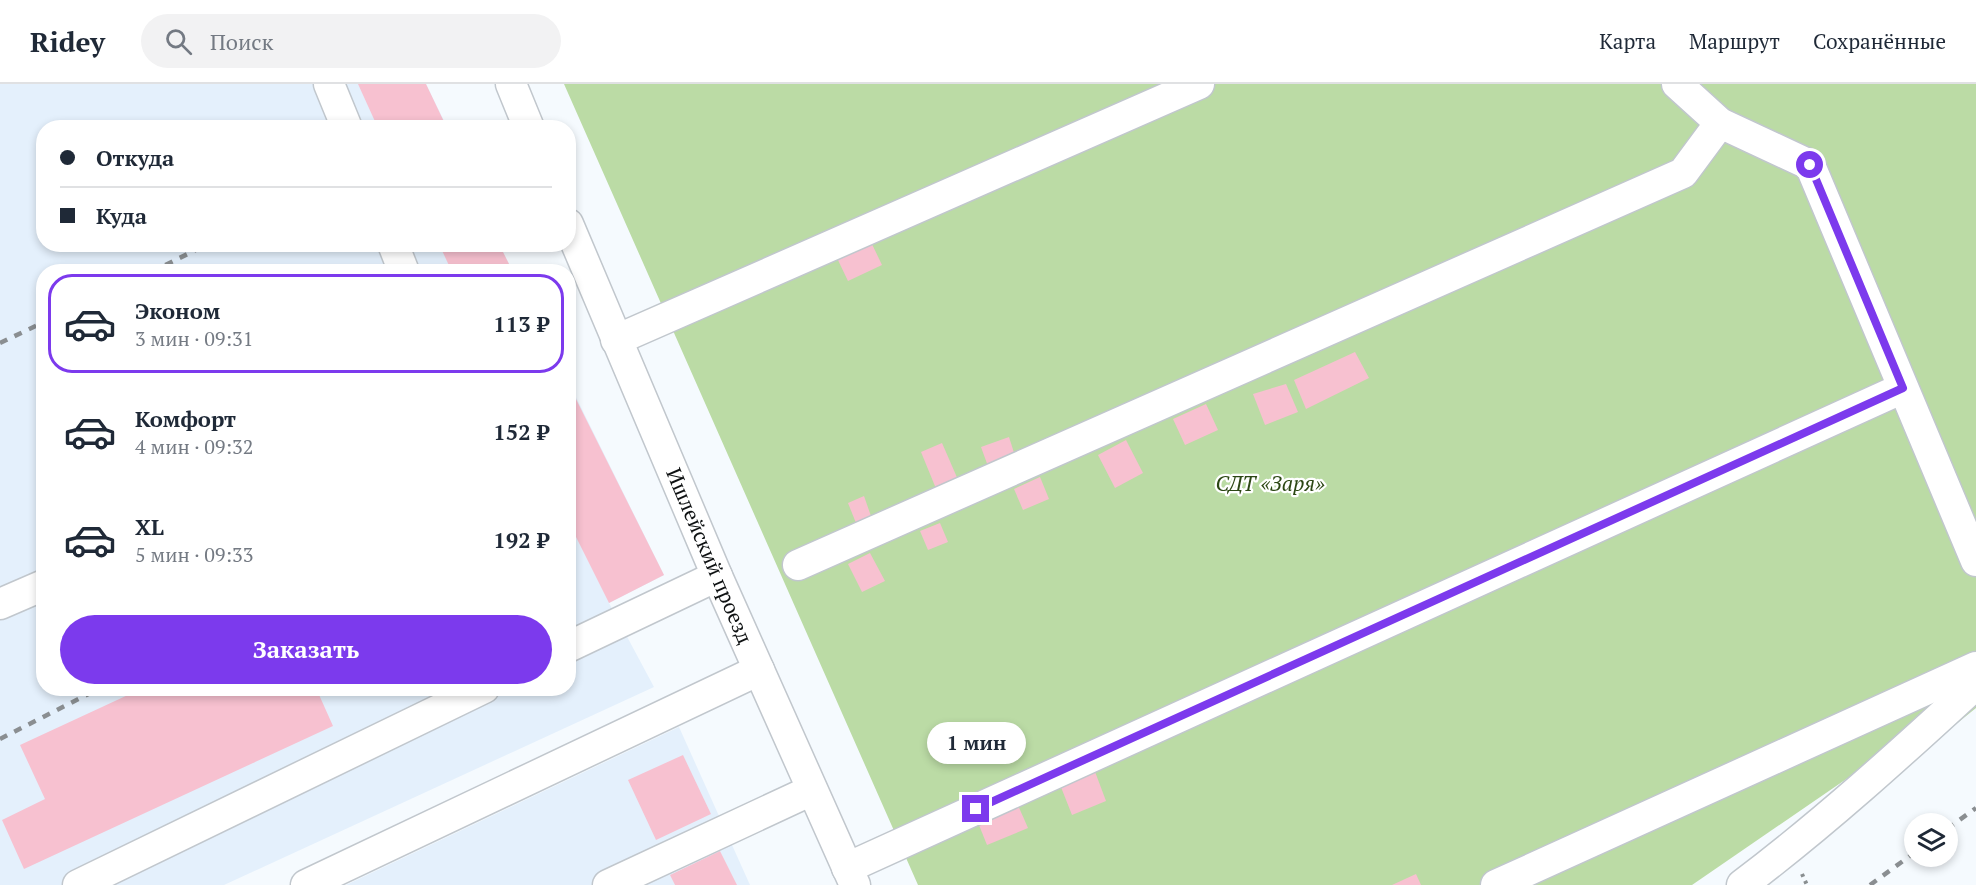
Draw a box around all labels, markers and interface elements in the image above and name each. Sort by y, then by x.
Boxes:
search box [141,14,561,68]
text: Ridey [30,23,105,60]
icon: search [162,25,195,58]
text: Поиск [210,27,274,56]
text: Карта [1599,27,1656,55]
text: Маршрут [1689,27,1780,55]
text: Сохранённые [1813,27,1946,55]
text: Откуда [96,143,174,172]
route start [1796,151,1823,178]
text: Куда [96,201,147,230]
text: Эконом [135,296,220,325]
icon: car [63,297,117,351]
text: 113 ₽ [493,309,549,338]
text: 3 мин · 09:31 [135,325,253,352]
text: Комфорт [135,404,236,433]
icon: car [63,405,117,459]
text: 152 ₽ [493,417,549,446]
text: 4 мин · 09:32 [135,433,253,460]
street label: Ишлейский проезд [660,463,760,648]
park label: СДТ «Заря» [1215,469,1325,497]
text: XL [135,512,164,541]
icon: car [63,513,117,567]
text: 192 ₽ [493,525,549,554]
text: 5 мин · 09:33 [135,541,253,568]
button: Заказать [60,615,552,684]
callout: 1 мин [926,722,1026,764]
text: 1 мин [947,729,1006,756]
route end [962,795,989,822]
map controls [1904,813,1958,867]
button: layers [1904,813,1958,867]

